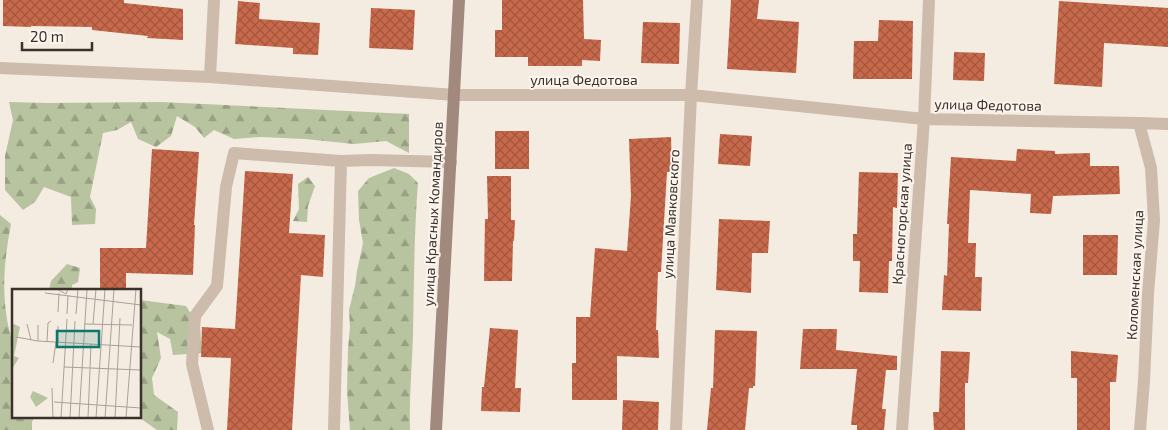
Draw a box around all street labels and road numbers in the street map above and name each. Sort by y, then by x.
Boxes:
street label: улица Федотова [530,71,638,88]
street label: улица Федотова [934,95,1042,114]
street label: улица Красных Командиров [419,121,446,307]
street label: Красногорская улица [888,143,915,285]
street label: улица Маяковского [659,149,682,279]
street label: Коломенская улица [1123,210,1146,340]

